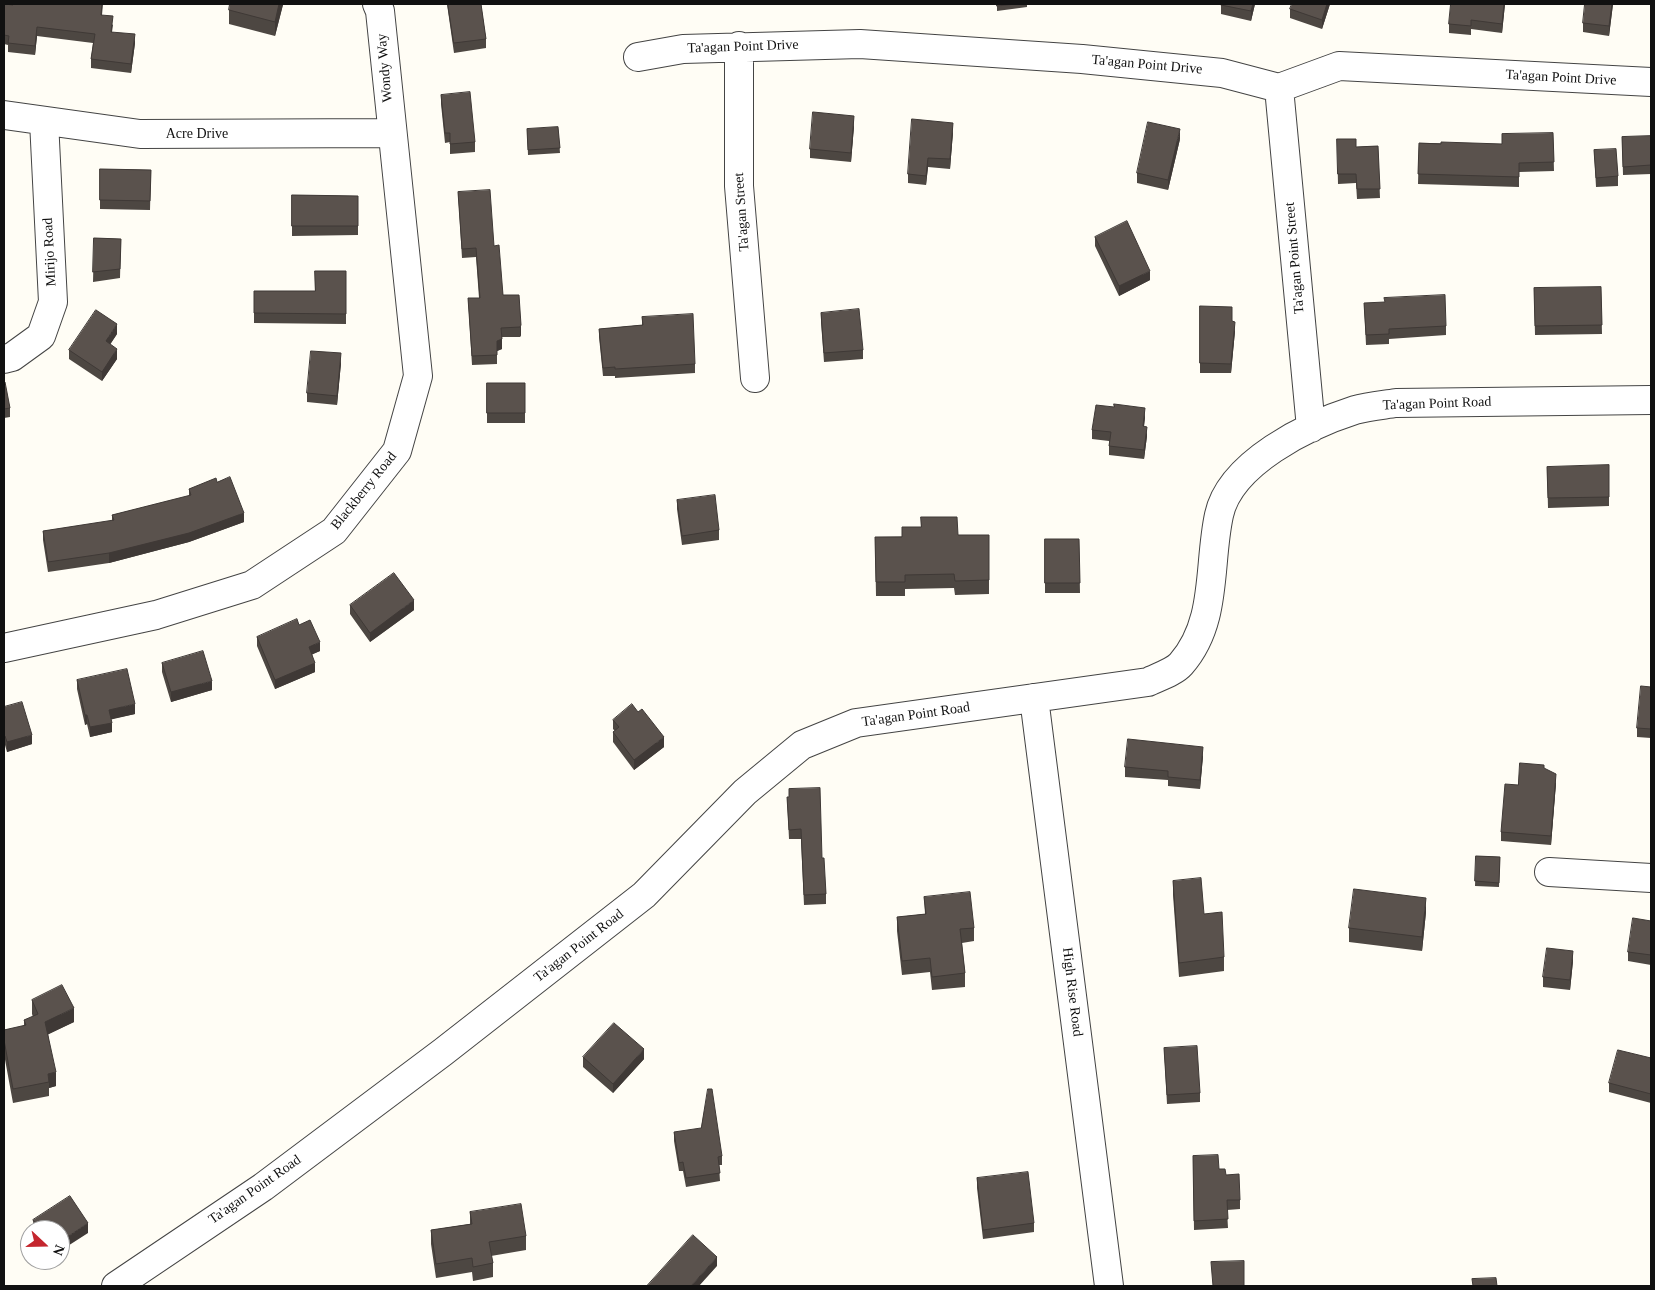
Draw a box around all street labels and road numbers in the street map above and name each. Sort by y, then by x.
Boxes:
street label: Wondy Way [374,33,396,103]
street label: Ta'agan Point Drive [687,37,799,57]
street label: Ta'agan Point Drive [1091,52,1203,78]
street label: Ta'agan Point Drive [1505,67,1617,89]
street label: Acre Drive [166,126,228,142]
street label: Ta'agan Street [731,172,753,252]
street label: Ta'agan Point Street [1282,202,1308,314]
street label: Mirijo Road [40,217,60,287]
street label: Ta'agan Point Road [1382,394,1492,414]
street label: Blackberry Road [328,449,400,533]
street label: Ta'agan Point Road [861,699,971,731]
street label: Ta'agan Point Road [531,906,627,986]
street label: High Rise Road [1058,947,1086,1037]
street label: Ta'agan Point Road [206,1152,304,1228]

